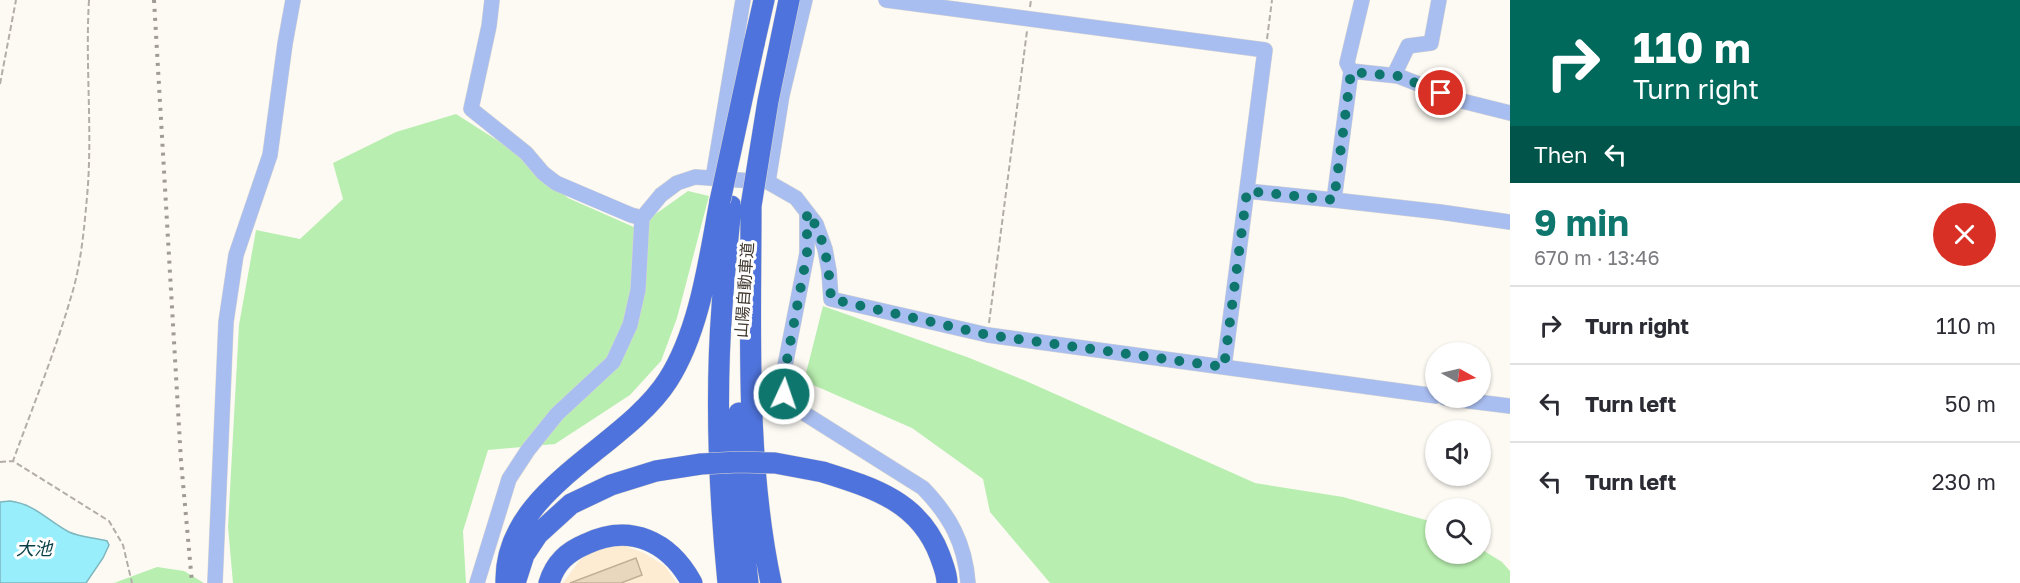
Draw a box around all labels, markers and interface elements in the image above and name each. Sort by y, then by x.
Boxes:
text: 110 m [1633,22,1751,72]
icon: right [1534,24,1612,102]
pin [1415,67,1466,118]
text: Turn right [1633,73,1759,105]
icon: arrive [1424,76,1457,109]
icon: left [1599,138,1632,171]
text: Then [1534,141,1587,168]
text: 9 min [1534,201,1629,244]
button: close [1933,203,1996,266]
street label: 山陽自動車道 [731,241,757,339]
text: 670 m · 13:46 [1534,245,1660,269]
icon: right [1534,309,1567,342]
text: Turn right [1585,312,1689,339]
text: 110 m [1936,312,1996,339]
north arrow [1425,342,1491,408]
map controls [1425,342,1491,564]
position arrow [752,362,816,426]
icon: left [1534,387,1567,420]
text: Turn left [1585,390,1676,417]
text: 50 m [1945,390,1996,417]
button: sound [1425,420,1491,486]
icon: left [1534,465,1567,498]
text: Turn left [1585,468,1676,495]
text: 230 m [1932,468,1996,495]
button: search [1425,498,1491,564]
water label: 大池 [16,537,54,559]

